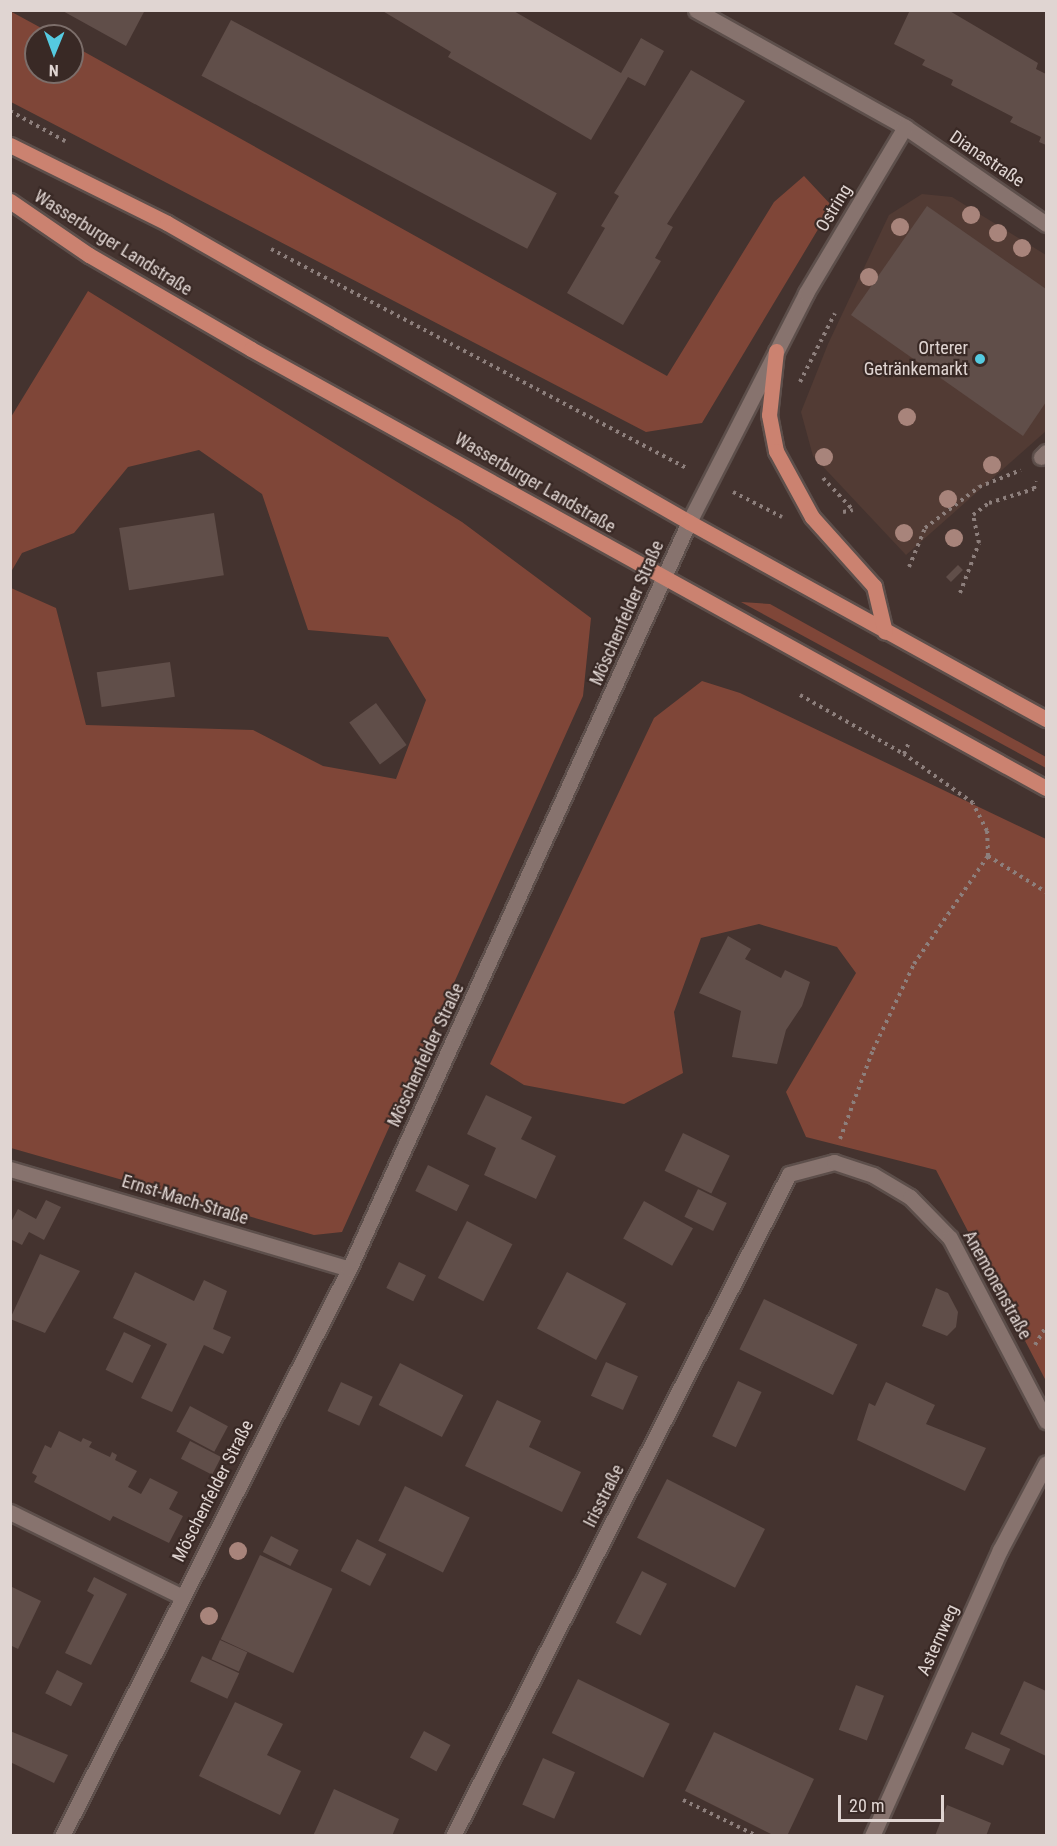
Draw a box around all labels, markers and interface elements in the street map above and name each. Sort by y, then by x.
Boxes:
north arrow [24,24,84,84]
text: N [49,61,59,80]
street label: Dianastraße [946,126,1028,192]
street label: Ostring [811,180,857,236]
street label: Wasserburger Landstraße [30,186,196,300]
place label: Orterer Getränkemarkt [864,338,968,380]
marker: Orterer Getränkemarkt [973,352,987,366]
street label: Wasserburger Landstraße [451,428,619,538]
street label: Möschenfelder Straße [585,537,669,689]
street label: Möschenfelder Straße [383,980,469,1130]
street label: Ernst-Mach-Straße [119,1171,251,1229]
street label: Anemonenstraße [958,1227,1036,1343]
street label: Möschenfelder Straße [168,1416,258,1566]
street label: Irisstraße [579,1461,629,1531]
street label: Asternweg [913,1601,963,1679]
scale bar [841,1783,948,1821]
text: 20 m [849,1795,884,1816]

